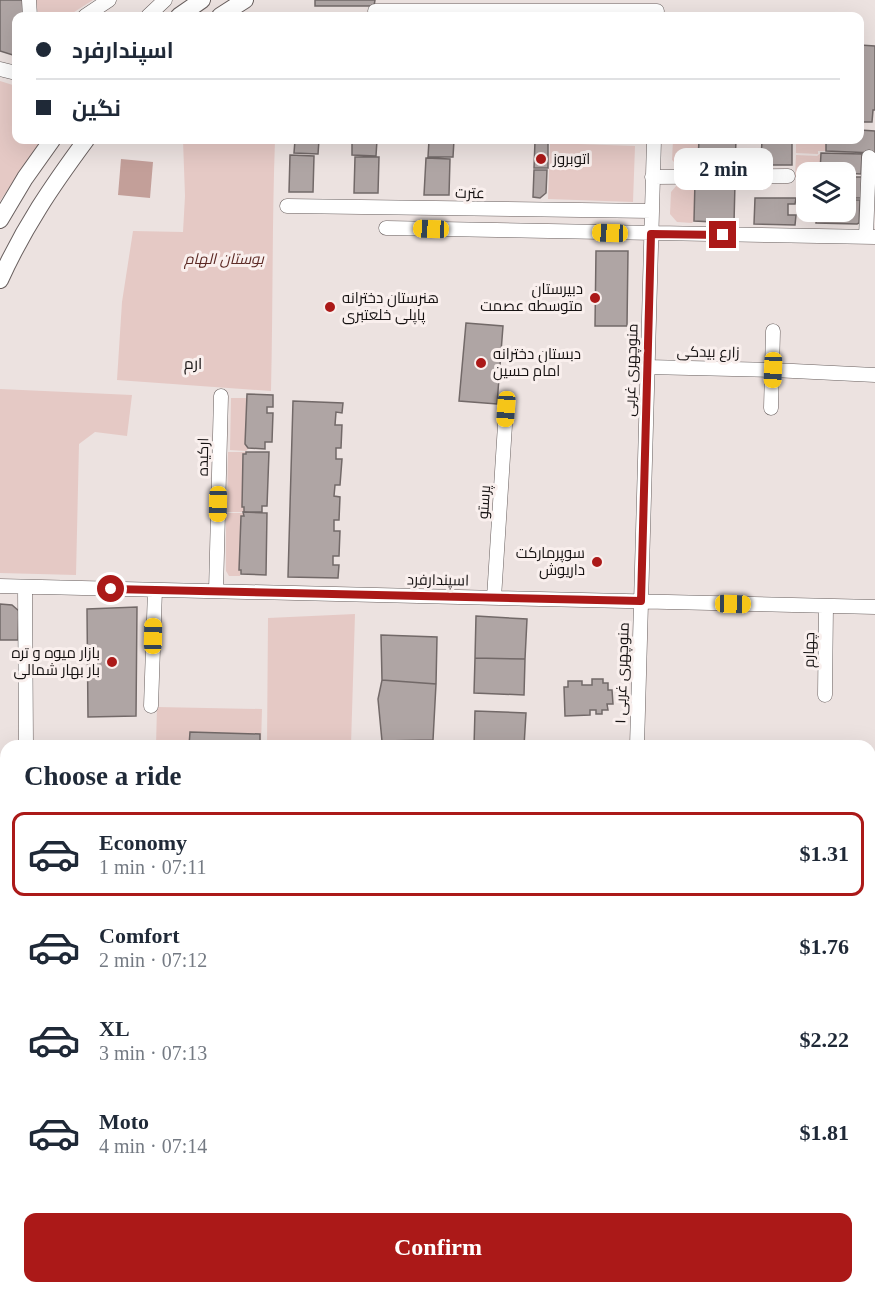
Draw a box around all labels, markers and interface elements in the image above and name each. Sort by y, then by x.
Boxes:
text: اسپندارفرد [72,38,174,63]
text: نگین [72,96,121,121]
callout: 2 min [674,148,772,190]
place label: اتوبروز [552,151,590,168]
marker: اتوبروز [534,152,548,166]
text: 2 min [699,158,748,180]
map controls [796,162,856,222]
button: layers [796,162,856,222]
street label: عترت [455,185,485,202]
car [413,219,449,239]
route end [709,221,736,248]
car [592,223,628,243]
park label: بوستان الهام [183,251,265,269]
place label: دبیرستان متوسطه عصمت [480,281,583,315]
place label: هنرستان دخترانه پاپلی خلعتبری [342,290,439,325]
marker: دبیرستان متوسطه عصمت [588,291,602,305]
marker: هنرستان دخترانه پاپلی خلعتبری [323,300,337,314]
street label: منوچهری غربی [621,323,643,417]
street label: زارع بیدکی [676,343,740,364]
place label: دبستان دخترانه امام حسین [493,346,581,381]
car [763,352,783,388]
district label: ارم [184,355,202,375]
marker: دبستان دخترانه امام حسین [474,356,488,370]
car [496,390,516,428]
street label: ارکیده [195,438,212,476]
street label: پرستو [475,484,495,520]
car [209,486,227,522]
place label: سوپرمارکت داریوش [516,545,585,580]
marker: سوپرمارکت داریوش [590,555,604,569]
street label: اسپندارفرد [407,571,469,591]
route start [97,575,124,602]
car [715,595,751,613]
car [144,618,162,654]
street label: منوچهری غربی ۱ [612,622,634,724]
street label: چهارم [801,632,819,668]
place label: بازار میوه و تره بار بهار شمالی [11,645,100,680]
marker: بازار میوه و تره بار بهار شمالی [105,655,119,669]
text: Choose a ride [24,761,182,791]
icon: car [27,827,81,881]
text: Economy [99,830,187,855]
text: $1.31 [800,841,849,866]
text: 1 min · 07:11 [99,856,207,878]
icon: car [27,920,81,974]
text: Comfort [99,923,180,948]
text: $1.76 [800,934,849,959]
text: 2 min · 07:12 [99,949,207,971]
icon: car [27,1013,81,1067]
text: XL [99,1016,130,1041]
text: $2.22 [800,1027,849,1052]
text: 3 min · 07:13 [99,1042,207,1064]
icon: car [27,1106,81,1160]
text: Moto [99,1109,149,1134]
text: $1.81 [800,1120,849,1145]
text: 4 min · 07:14 [99,1135,207,1157]
button: Confirm [24,1213,852,1282]

